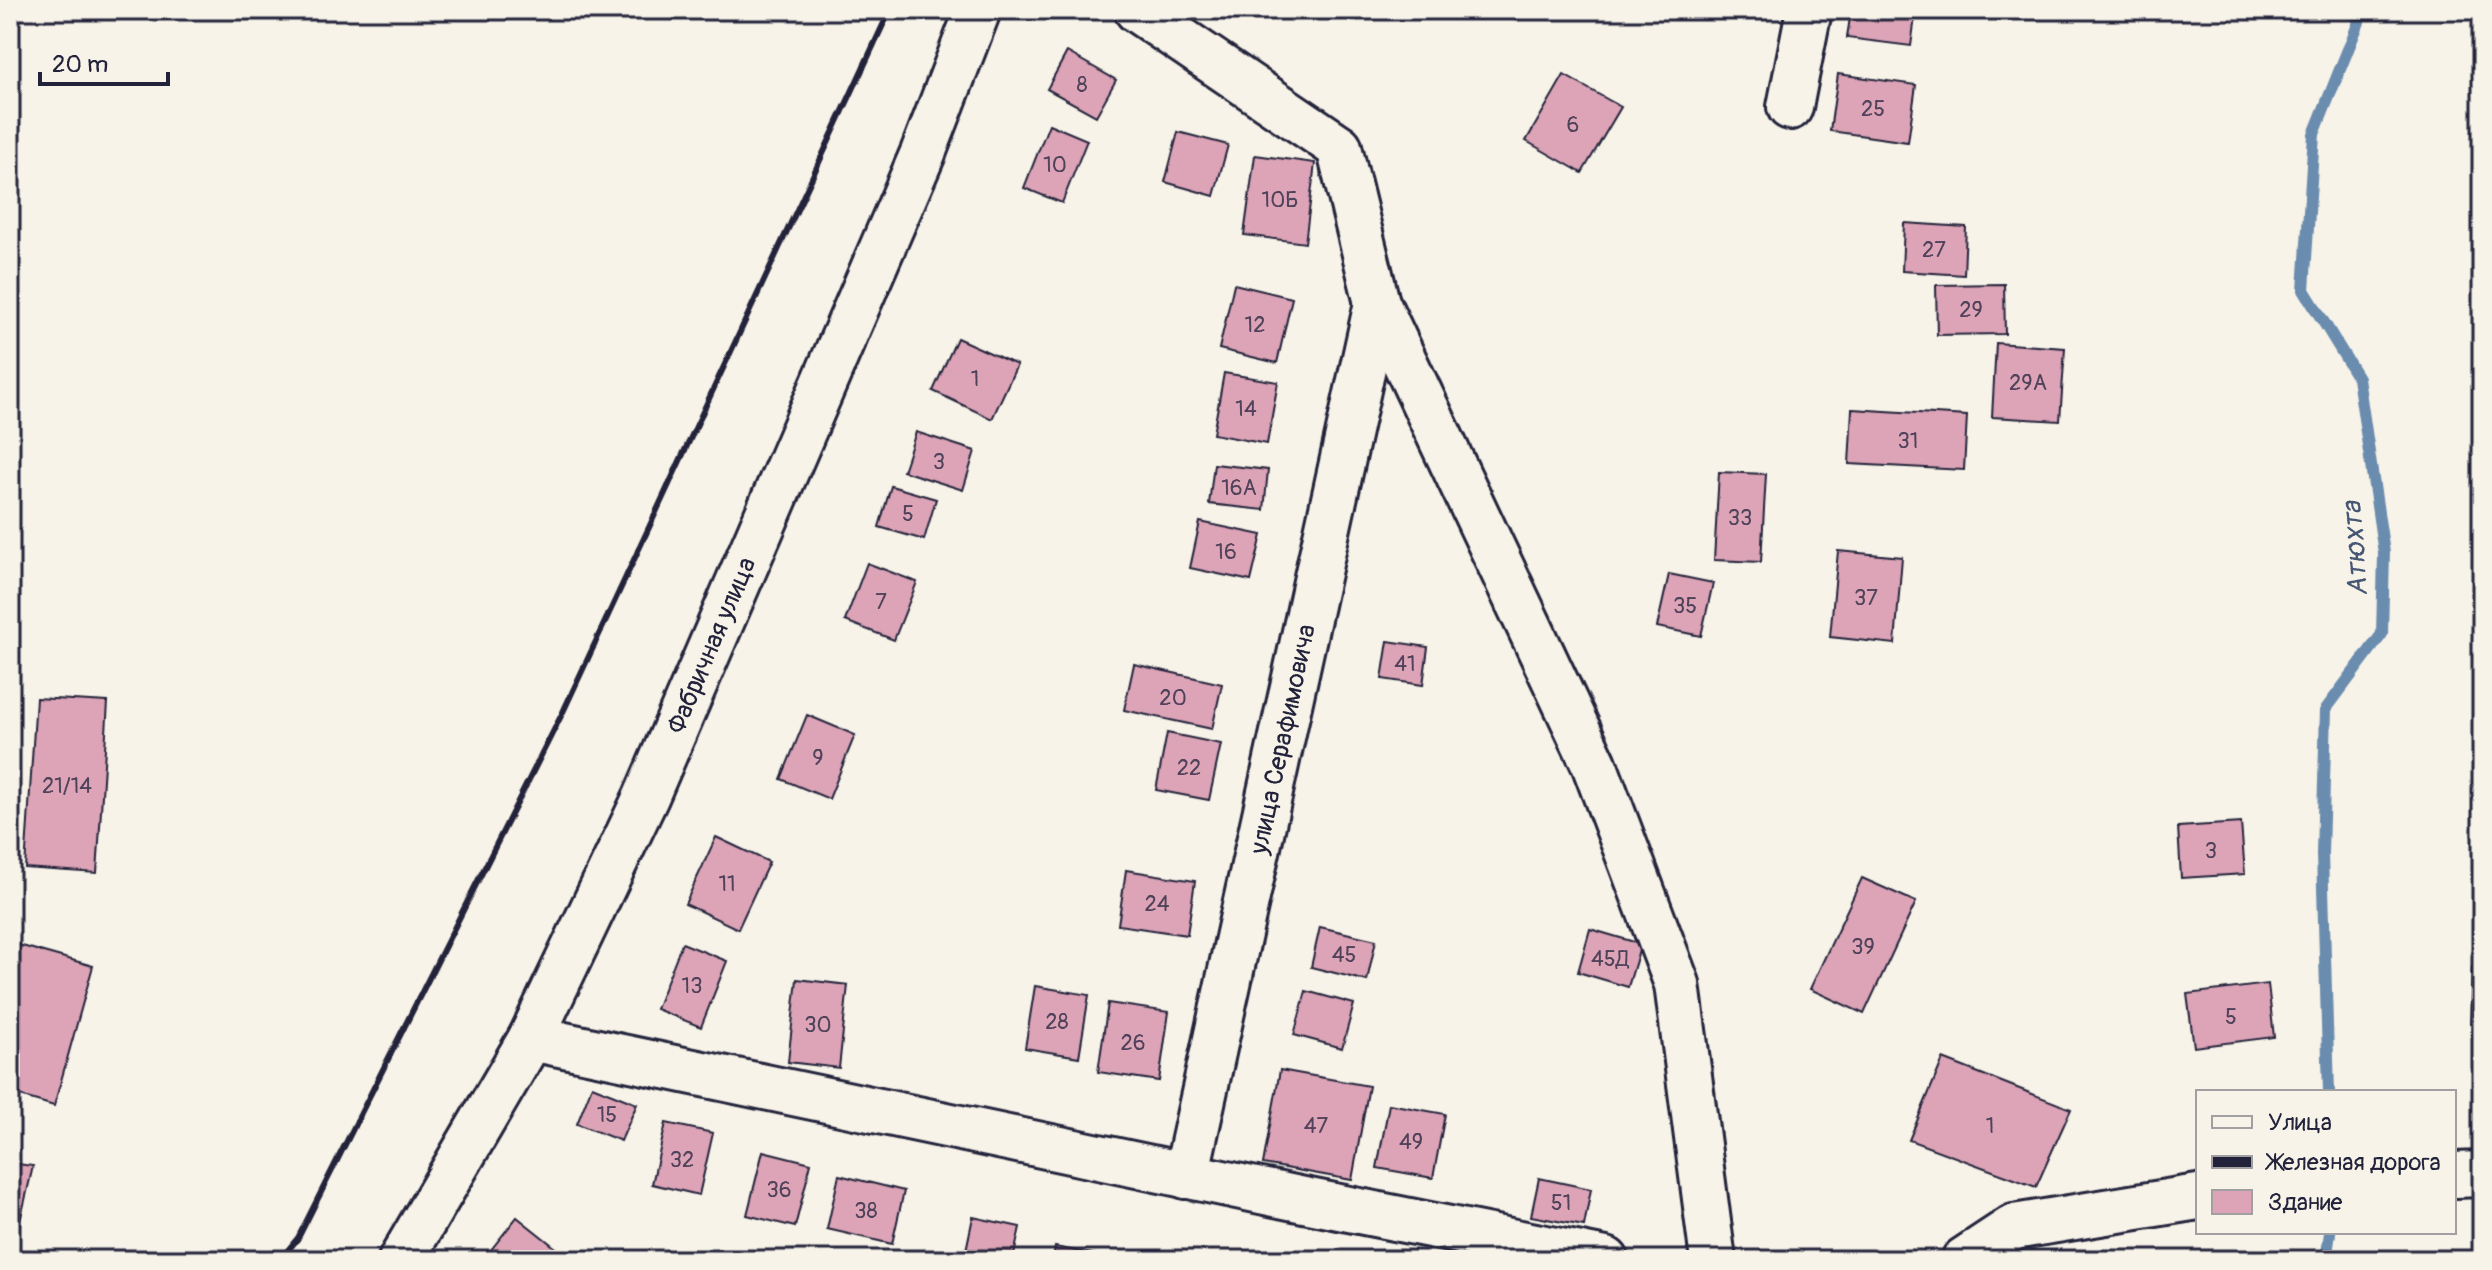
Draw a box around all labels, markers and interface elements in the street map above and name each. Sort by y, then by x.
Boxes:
scale bar [40,36,168,86]
text: 20 m [52,50,108,79]
house number: 8 [1076,71,1088,99]
house number: 25 [1861,95,1885,123]
house number: 6 [1567,111,1579,139]
house number: 10 [1043,151,1067,179]
house number: 10Б [1262,186,1298,214]
house number: 27 [1922,236,1946,264]
house number: 29 [1959,296,1983,324]
house number: 12 [1245,311,1265,339]
house number: 1 [971,365,979,393]
house number: 29А [2009,369,2047,397]
house number: 14 [1235,395,1257,423]
house number: 31 [1898,427,1918,455]
house number: 3 [933,448,945,476]
house number: 16А [1221,474,1257,502]
water label: Атюхта [2335,498,2376,598]
house number: 5 [902,500,914,528]
house number: 33 [1728,504,1752,532]
house number: 16 [1215,538,1237,566]
street label: Фабричная улица [660,552,763,738]
house number: 37 [1854,584,1878,612]
house number: 7 [875,588,887,616]
house number: 35 [1673,592,1697,620]
street label: улица Серафимовича [1243,621,1323,858]
house number: 41 [1394,650,1416,678]
house number: 20 [1159,684,1187,712]
house number: 9 [812,744,824,772]
house number: 22 [1177,754,1201,782]
house number: 21/14 [42,772,92,800]
house number: 3 [2205,837,2217,865]
house number: 11 [718,870,736,898]
house number: 24 [1144,890,1170,918]
house number: 39 [1851,933,1875,961]
house number: 45 [1332,941,1356,969]
house number: 45Д [1591,945,1630,973]
house number: 13 [682,972,702,1000]
house number: 5 [2225,1003,2237,1031]
house number: 28 [1045,1008,1069,1036]
house number: 30 [804,1011,832,1039]
house number: 26 [1120,1029,1146,1057]
legend [2196,1090,2456,1234]
house number: 15 [597,1101,617,1129]
text: Улица [2268,1108,2332,1137]
house number: 47 [1304,1112,1329,1140]
house number: 1 [1986,1112,1994,1140]
house number: 49 [1399,1128,1423,1156]
house number: 32 [670,1146,694,1174]
text: Железная дорога [2264,1148,2441,1177]
house number: 36 [766,1176,792,1204]
text: Здание [2268,1188,2343,1217]
house number: 51 [1551,1189,1571,1217]
house number: 38 [854,1197,878,1225]

